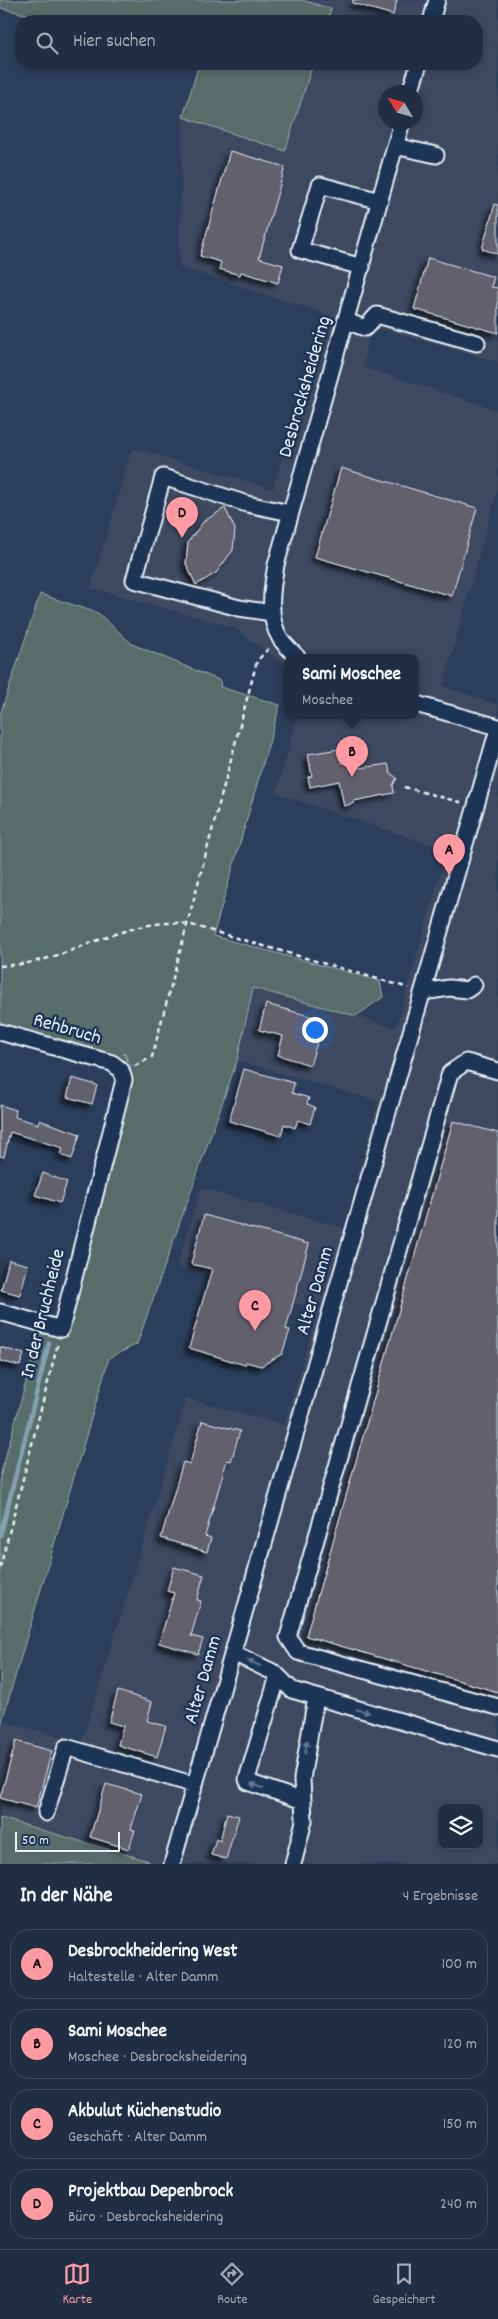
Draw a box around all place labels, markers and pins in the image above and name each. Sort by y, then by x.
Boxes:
pin: D [166,497,198,538]
pin: B [336,736,368,777]
pin: A [433,834,465,875]
pin: C [239,1290,271,1331]

